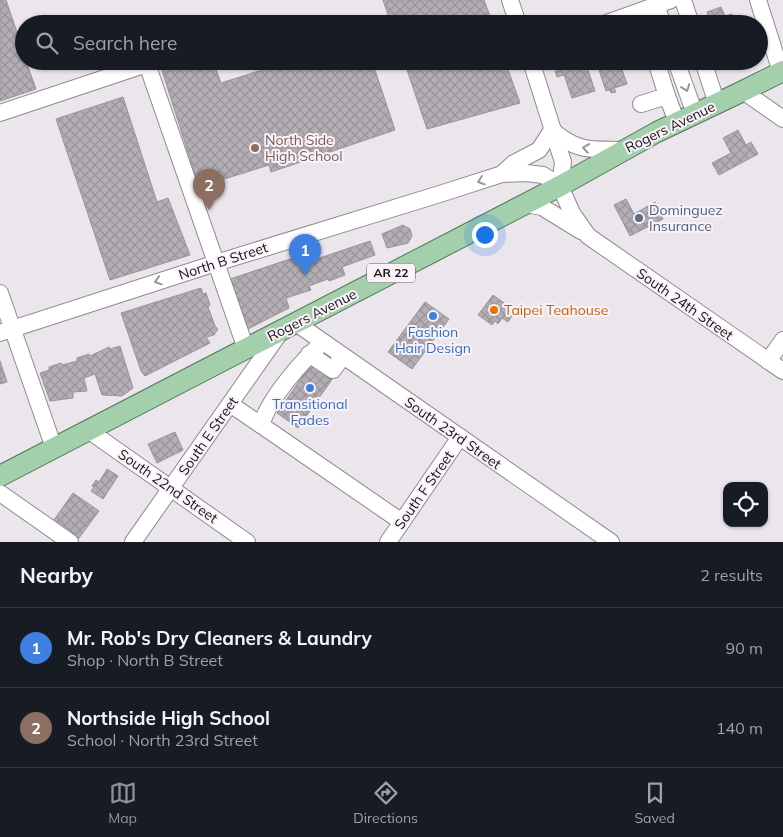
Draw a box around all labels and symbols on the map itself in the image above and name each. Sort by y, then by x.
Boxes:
one-way arrow [680,83,690,91]
street label: Rogers Avenue [622,97,718,157]
place label: North Side High School [265,131,343,165]
marker: North Side High School [249,142,261,154]
one-way arrow [581,143,590,153]
pin: 2 [193,169,225,210]
one-way arrow [477,175,485,185]
place label: Dominguez Insurance [649,201,723,235]
marker: Dominguez Insurance [633,212,645,224]
your location [472,222,498,248]
pin: 1 [289,234,321,275]
street label: North B Street [176,238,270,284]
road number: AR 22 [367,264,415,282]
street label: South 24th Street [633,264,737,344]
one-way arrow [155,276,163,286]
street label: Rogers Avenue [264,285,360,345]
place label: Taipei Teahouse [504,301,608,319]
marker: Taipei Teahouse [488,304,500,316]
marker: Fashion Hair Design [427,310,439,322]
place label: Fashion Hair Design [395,323,471,357]
marker: Transitional Fades [304,382,316,394]
street label: South E Street [174,393,242,479]
street label: South 23rd Street [401,393,505,473]
place label: Transitional Fades [272,395,348,429]
street label: South 22nd Street [115,445,221,527]
street label: South F Street [390,447,458,533]

